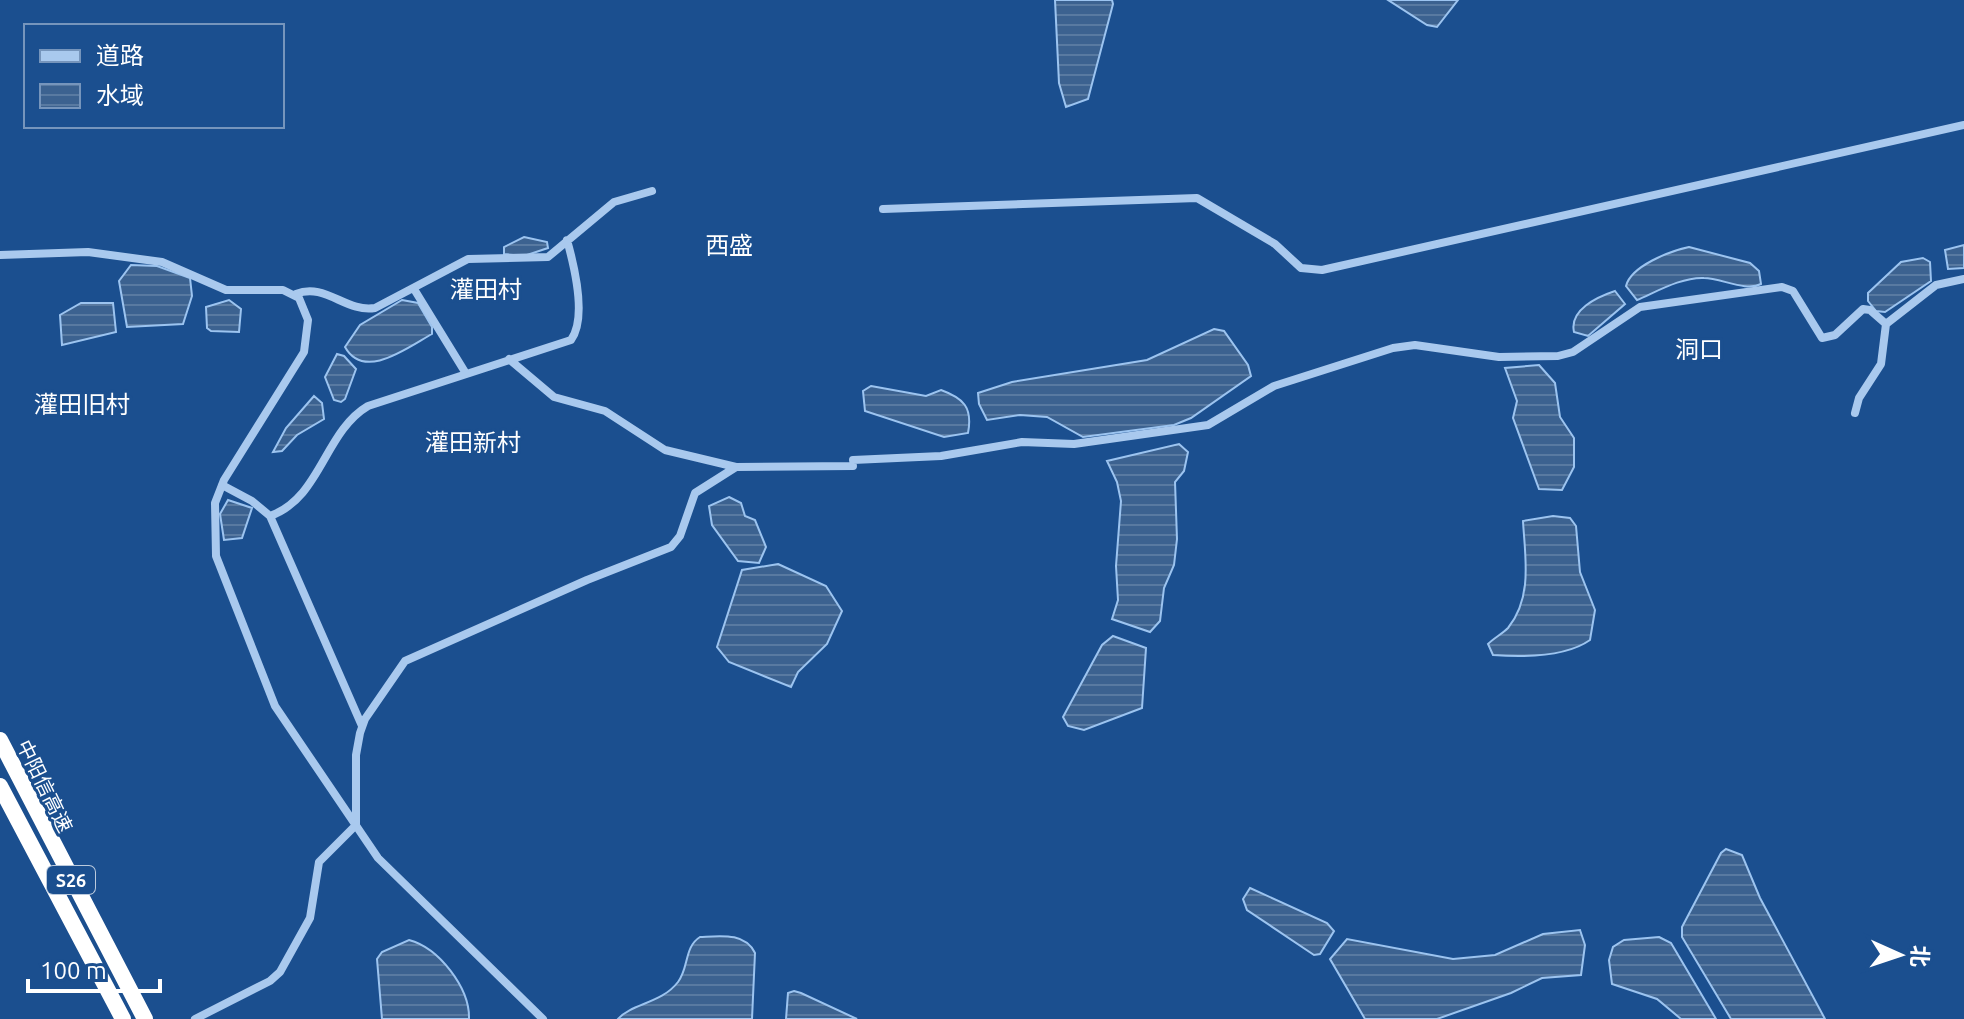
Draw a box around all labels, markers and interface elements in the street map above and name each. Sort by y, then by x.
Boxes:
legend [24,24,284,128]
text: 道路 [96,42,144,69]
text: 水域 [96,82,144,109]
district label: 西盛 [705,232,753,259]
district label: 灌田村 [450,276,522,303]
district label: 洞口 [1675,336,1723,363]
district label: 灌田旧村 [34,391,130,418]
district label: 灌田新村 [425,429,521,456]
street label: 中阳信高速 [13,736,77,836]
road number: S26 [47,866,95,894]
north arrow [1860,915,1940,995]
scale bar [28,943,160,993]
text: 北 [1907,944,1934,968]
text: 100 m [40,957,107,984]

